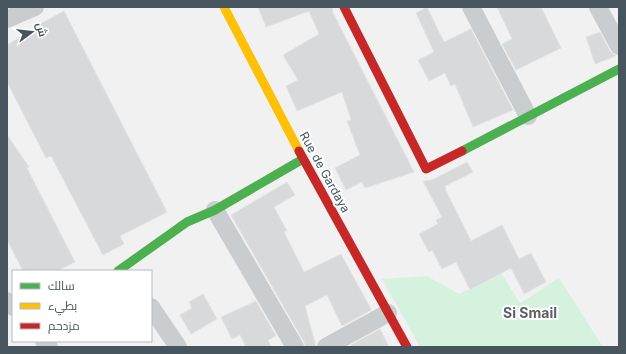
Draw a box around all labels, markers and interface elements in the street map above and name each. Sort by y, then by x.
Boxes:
north arrow [12,12,52,52]
text: ش [33,21,50,38]
street label: Rue de Gardaya [297,129,353,215]
legend [12,270,152,342]
text: سالك [48,278,75,293]
text: بطيء [48,298,77,316]
district label: Si Smail [503,304,557,321]
text: مزدحم [48,318,80,334]

